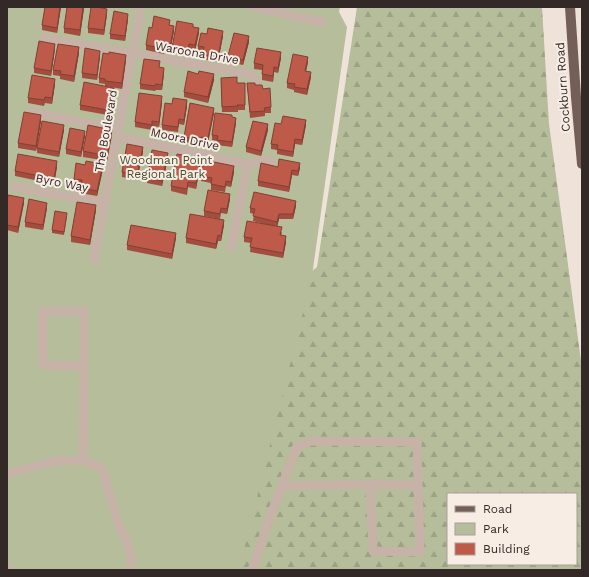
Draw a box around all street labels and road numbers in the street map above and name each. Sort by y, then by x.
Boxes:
street label: Waroona Drive [154,39,240,67]
street label: Cockburn Road [553,42,573,132]
street label: The Boulevard [92,89,120,173]
street label: Moora Drive [149,125,221,153]
street label: Byro Way [34,171,90,195]

